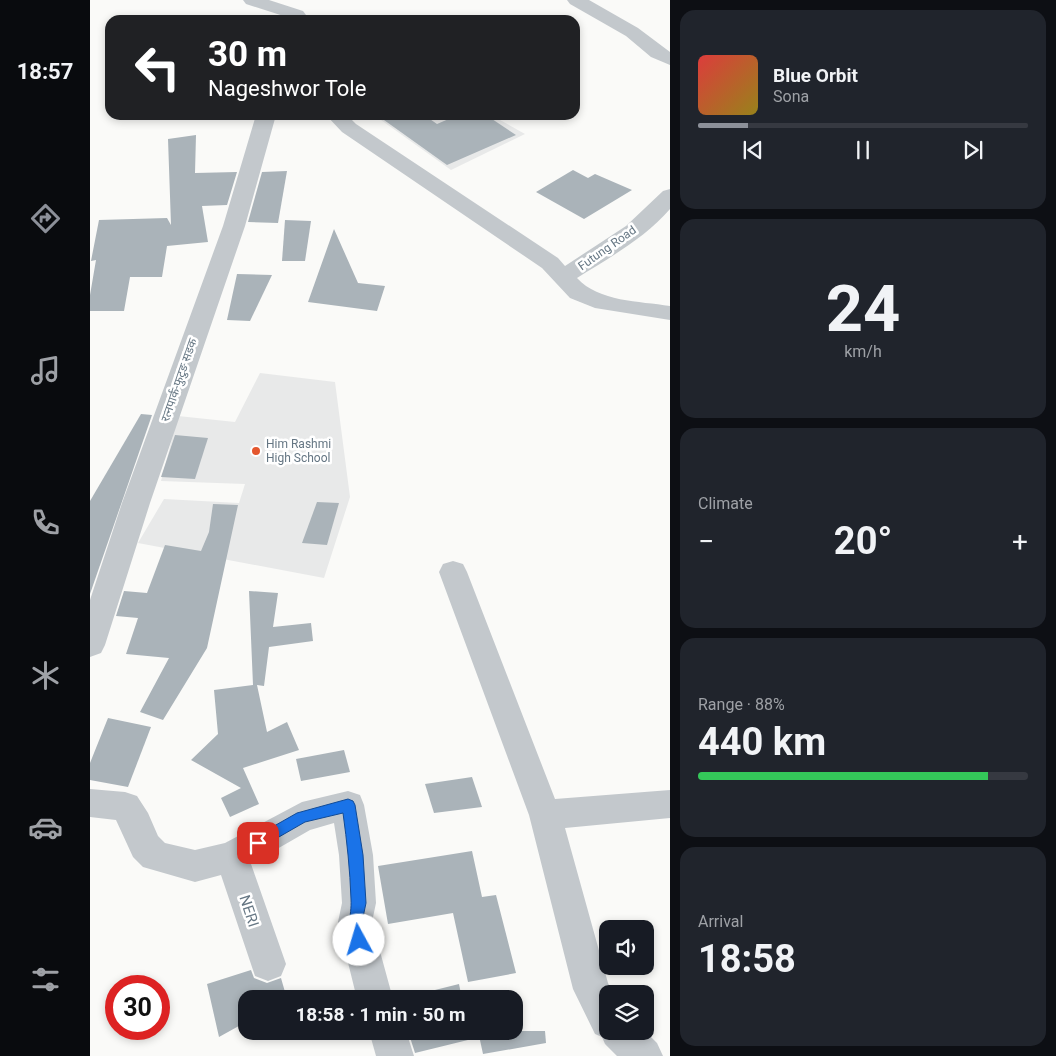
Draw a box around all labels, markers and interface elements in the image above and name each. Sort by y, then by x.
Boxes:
text: 30 m [208,34,287,75]
icon: left [125,35,190,100]
text: 18:57 [17,59,73,84]
text: Blue Orbit [773,64,858,87]
text: Nageshwor Tole [208,76,366,101]
text: Sona [773,87,809,106]
icon: previous [739,136,767,164]
icon: pause [849,136,877,164]
icon: next [959,136,987,164]
icon: directions [28,201,63,236]
street label: Futung Road [575,223,639,273]
text: 24 [826,271,900,347]
street label: रत्नपार्क-फुटुङ सडक [158,336,201,424]
text: km/h [844,342,882,361]
icon: music [28,353,63,388]
place label: Him Rashmi High School [266,437,331,465]
marker: Him Rashmi High School [250,445,262,457]
text: Climate [698,494,753,513]
icon: phone [28,505,63,540]
text: 20° [834,519,892,563]
text: − [698,525,714,558]
text: + [1012,525,1028,558]
icon: climate [28,658,63,693]
text: Range · 88% [698,695,785,714]
text: 440 km [698,720,826,764]
icon: car [28,810,63,845]
pin [237,822,279,864]
icon: arrive [244,829,272,857]
street label: NERI [235,893,263,929]
text: Arrival [698,912,743,931]
position arrow [332,913,384,965]
map controls [599,920,654,1040]
button: sound [599,920,654,975]
text: 18:58 [698,937,796,981]
icon: filters [28,962,63,997]
speed limit sign: 30 [105,975,170,1040]
button: layers [599,985,654,1040]
text: 18:58 · 1 min · 50 m [295,1003,466,1026]

